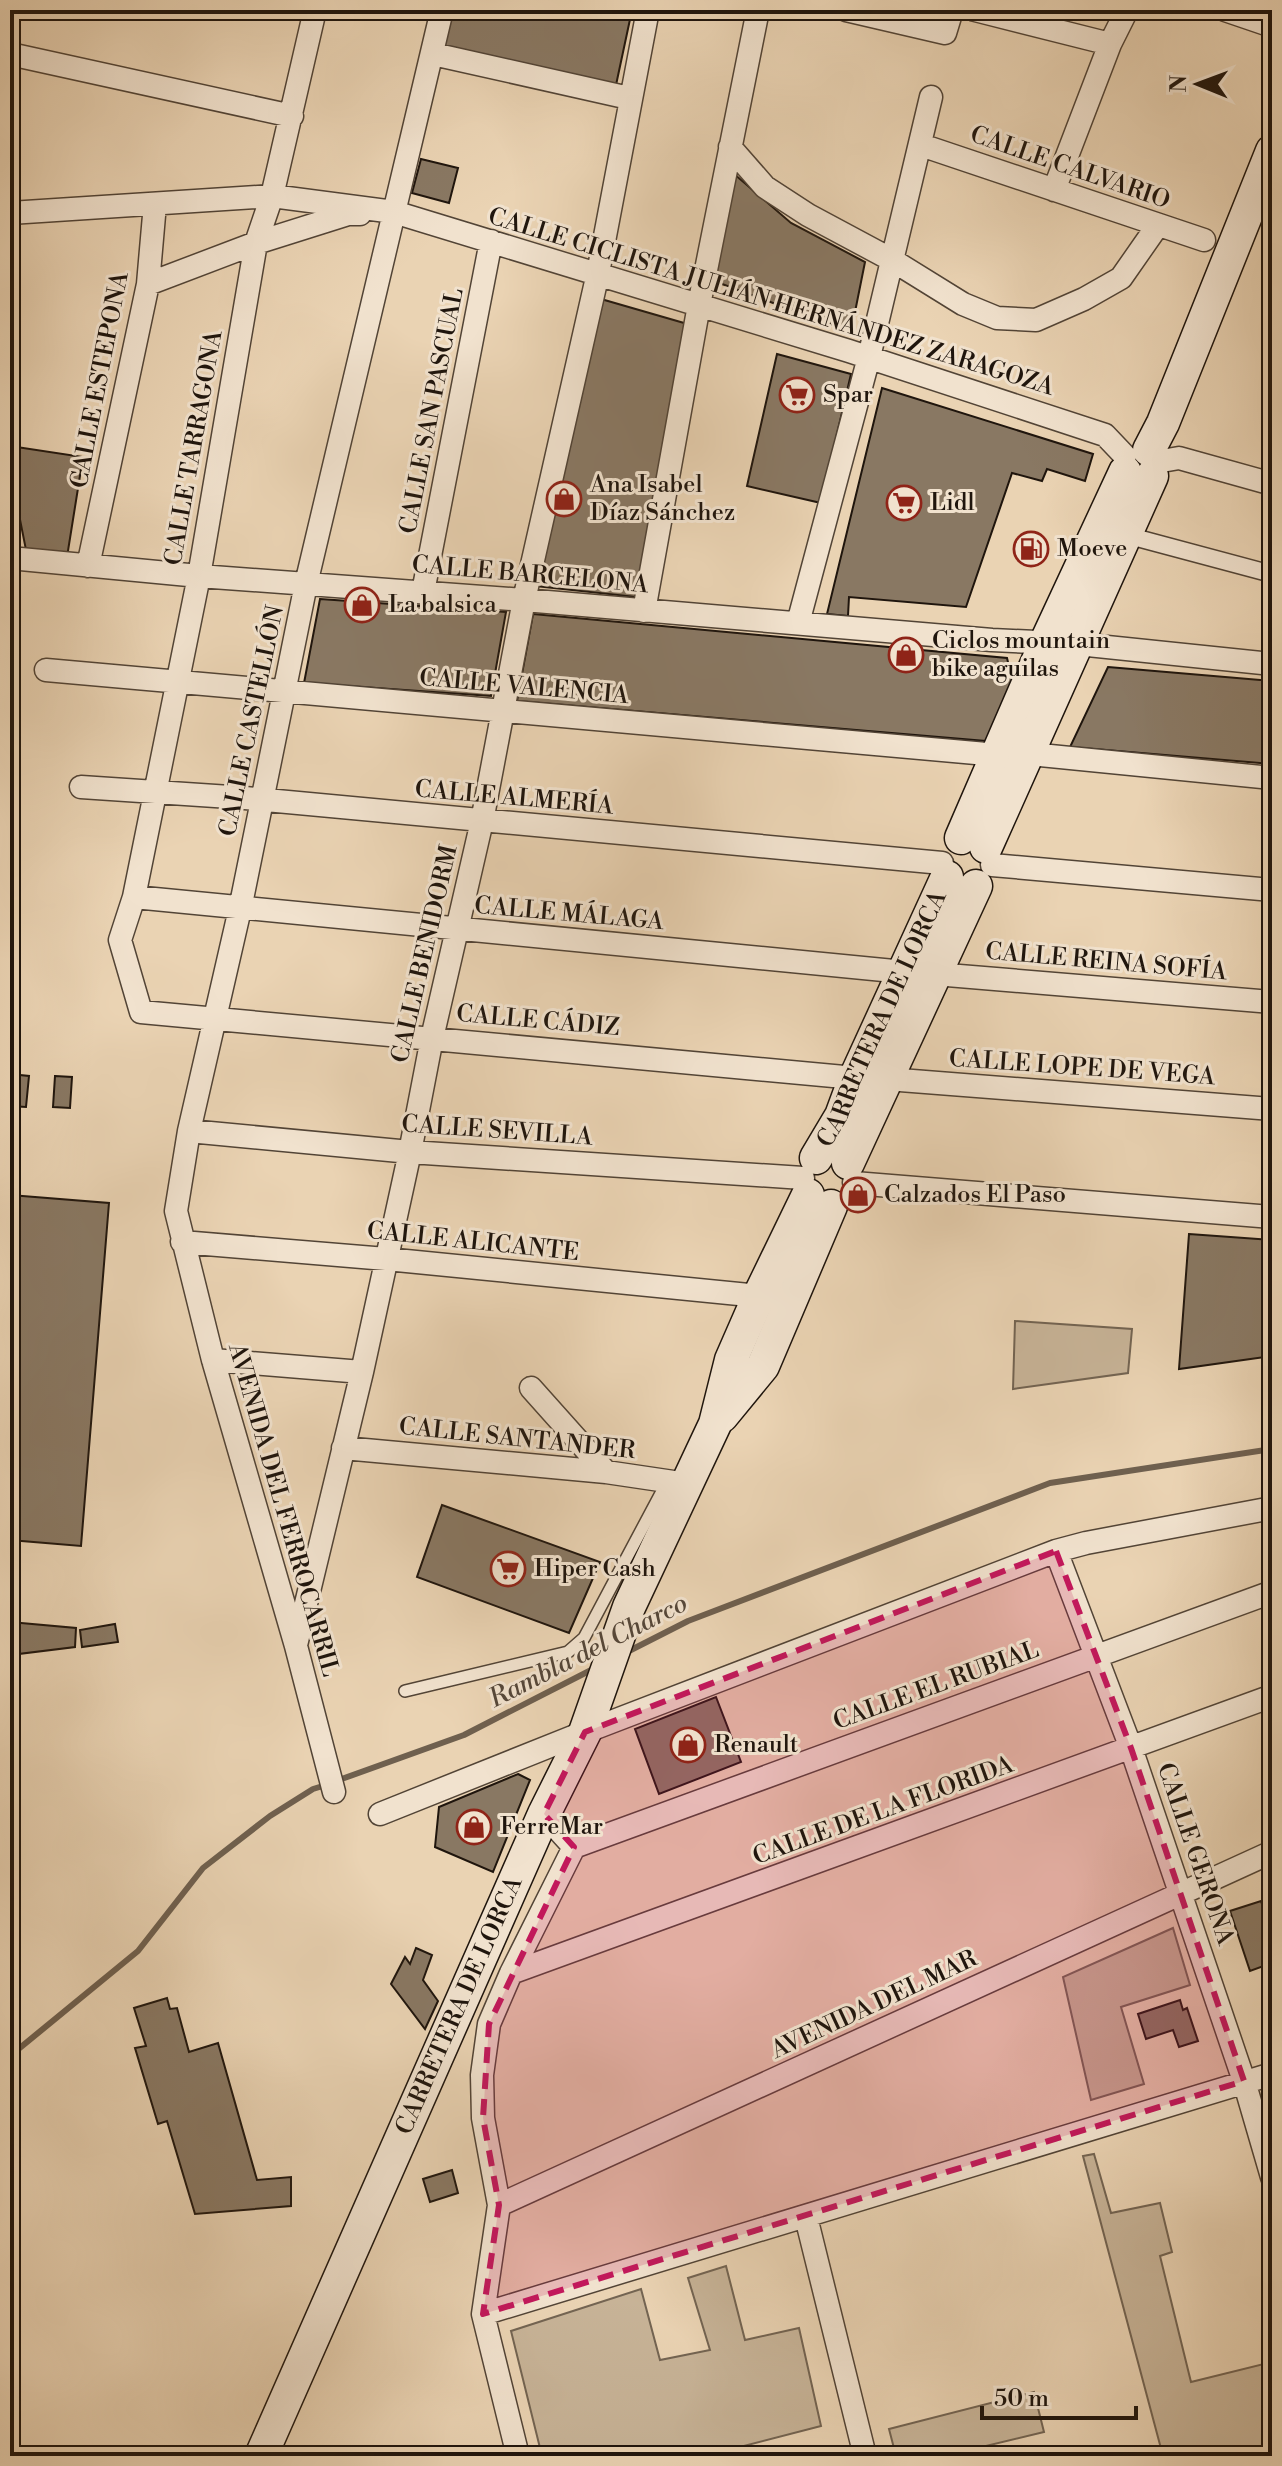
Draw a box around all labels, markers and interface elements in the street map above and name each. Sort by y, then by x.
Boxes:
north arrow [1158,44,1238,124]
text: N [1166,74,1193,93]
street label: CALLE CALVARIO [966,120,1174,216]
street label: CALLE CICLISTA JULIÁN HERNÁNDEZ ZARAGOZA [484,200,1058,403]
street label: CALLE ESTEPONA [64,269,136,491]
street label: CALLE SAN PASCUAL [393,286,471,536]
street label: CALLE TARRAGONA [159,328,230,568]
supermarket icon: Spar [778,376,816,414]
place label: Spar [823,380,873,410]
place label: Ana Isabel Díaz Sánchez [589,470,735,528]
shop icon: Ana Isabel Díaz Sánchez [545,480,583,518]
supermarket icon: Lidl [885,484,923,522]
place label: Lidl [930,488,975,518]
fuel station icon: Moeve [1012,530,1050,568]
place label: Moeve [1057,534,1127,564]
street label: CALLE BARCELONA [411,550,650,600]
shop icon: La balsica [343,586,381,624]
place label: La balsica [388,590,497,620]
street label: CALLE CASTELLÓN [211,602,291,839]
place label: Ciclos mountain bike aguilas [932,626,1110,684]
shop icon: Ciclos mountain bike aguilas [887,636,925,674]
street label: CALLE VALENCIA [418,663,630,711]
street label: CALLE ALMERÍA [413,773,615,822]
street label: CALLE BENIDORM [385,842,465,1066]
street label: CARRETERA DE LORCA [811,886,954,1153]
street label: CALLE MÁLAGA [473,890,665,937]
street label: CALLE REINA SOFÍA [984,936,1229,988]
street label: CALLE CÁDIZ [455,998,621,1043]
street label: CALLE LOPE DE VEGA [948,1044,1216,1092]
street label: CALLE SEVILLA [400,1109,594,1153]
shop icon: Calzados El Paso [839,1176,877,1214]
place label: Calzados El Paso [884,1180,1066,1210]
street label: CALLE ALICANTE [365,1216,581,1268]
street label: AVENIDA DEL FERROCARRIL [221,1339,345,1680]
street label: CALLE SANTANDER [398,1412,638,1466]
supermarket icon: Hiper Cash [489,1550,527,1588]
place label: Hiper Cash [534,1554,656,1584]
water label: Rambla del Charco [482,1587,693,1715]
street label: CALLE EL RUBIAL [829,1635,1043,1737]
shop icon: Renault [669,1726,707,1764]
place label: Renault [714,1730,799,1760]
street label: CALLE DE LA FLORIDA [749,1750,1018,1872]
street label: CALLE GERONA [1150,1759,1240,1949]
shop icon: FerreMar [455,1808,493,1846]
place label: FerreMar [500,1812,603,1842]
street label: CARRETERA DE LORCA [389,1872,530,2139]
street label: AVENIDA DEL MAR [765,1944,983,2066]
scale bar [982,2370,1136,2420]
text: 50 m [994,2384,1049,2414]

